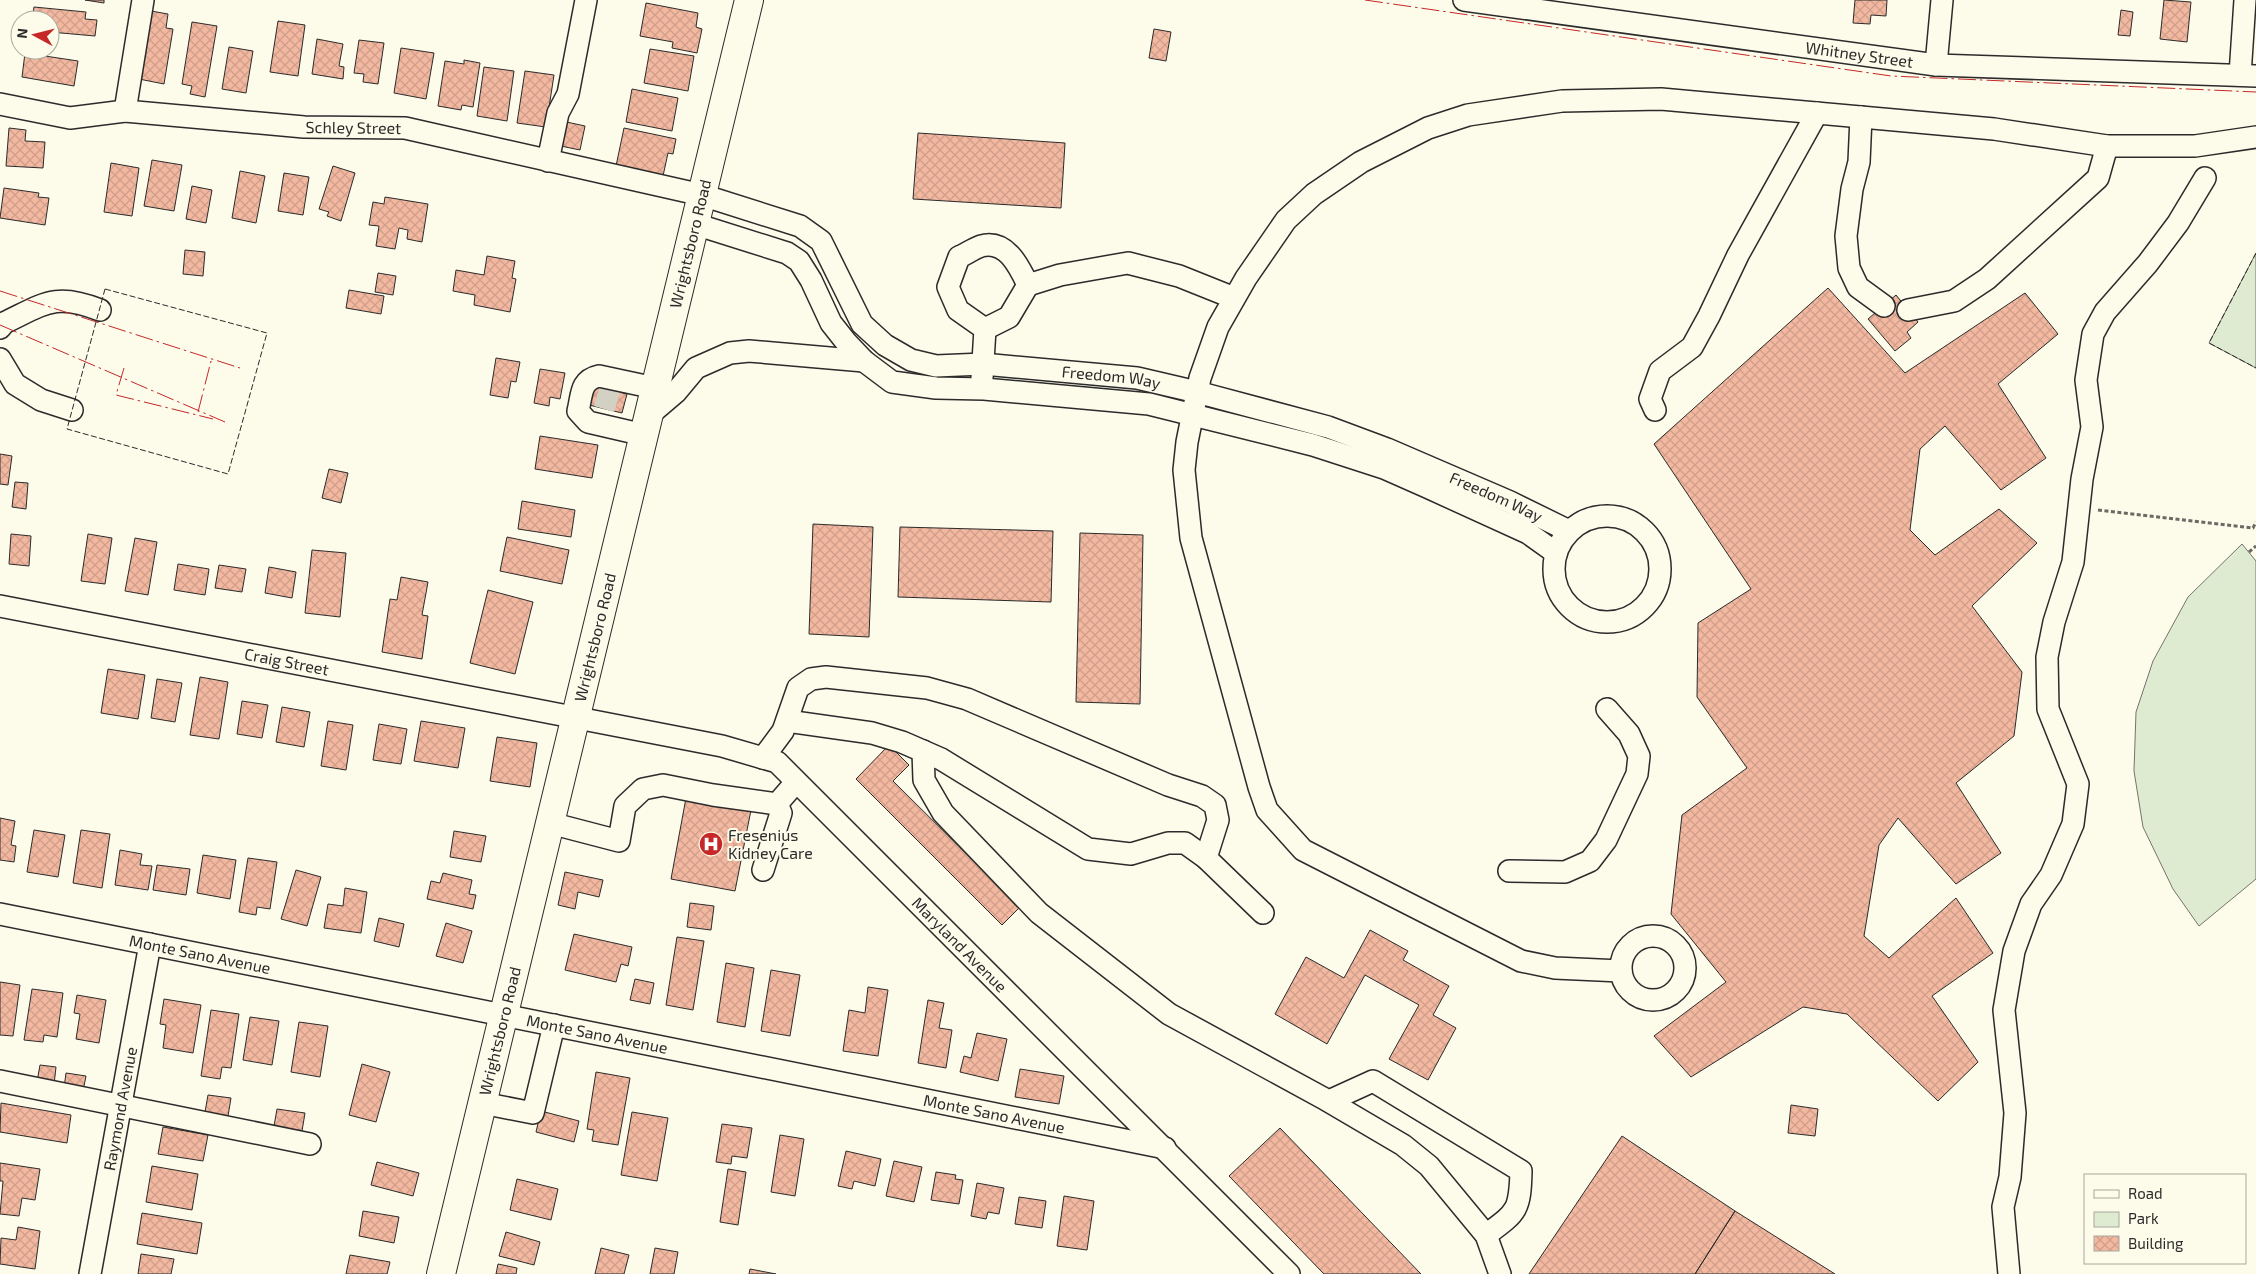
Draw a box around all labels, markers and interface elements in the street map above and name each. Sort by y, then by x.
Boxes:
north arrow [10,10,60,60]
text: N [13,27,31,39]
street label: Whitney Street [1804,37,1914,71]
street label: Schley Street [306,117,401,137]
street label: Wrightsboro Road [665,177,714,310]
street label: Freedom Way [1061,361,1163,392]
street label: Freedom Way [1447,467,1546,526]
street label: Wrightsboro Road [570,571,619,704]
street label: Craig Street [243,644,330,679]
place label: Fresenius Kidney Care [728,825,813,862]
hospital icon: Fresenius Kidney Care [698,831,724,857]
street label: Maryland Avenue [909,893,1011,996]
street label: Monte Sano Avenue [128,930,272,977]
street label: Wrightsboro Road [475,965,524,1097]
street label: Monte Sano Avenue [525,1010,669,1057]
street label: Raymond Avenue [99,1045,140,1172]
street label: Monte Sano Avenue [922,1090,1067,1137]
legend [2084,1174,2246,1264]
text: Road [2128,1184,2163,1202]
text: Park [2128,1209,2159,1227]
text: Building [2128,1234,2184,1252]

